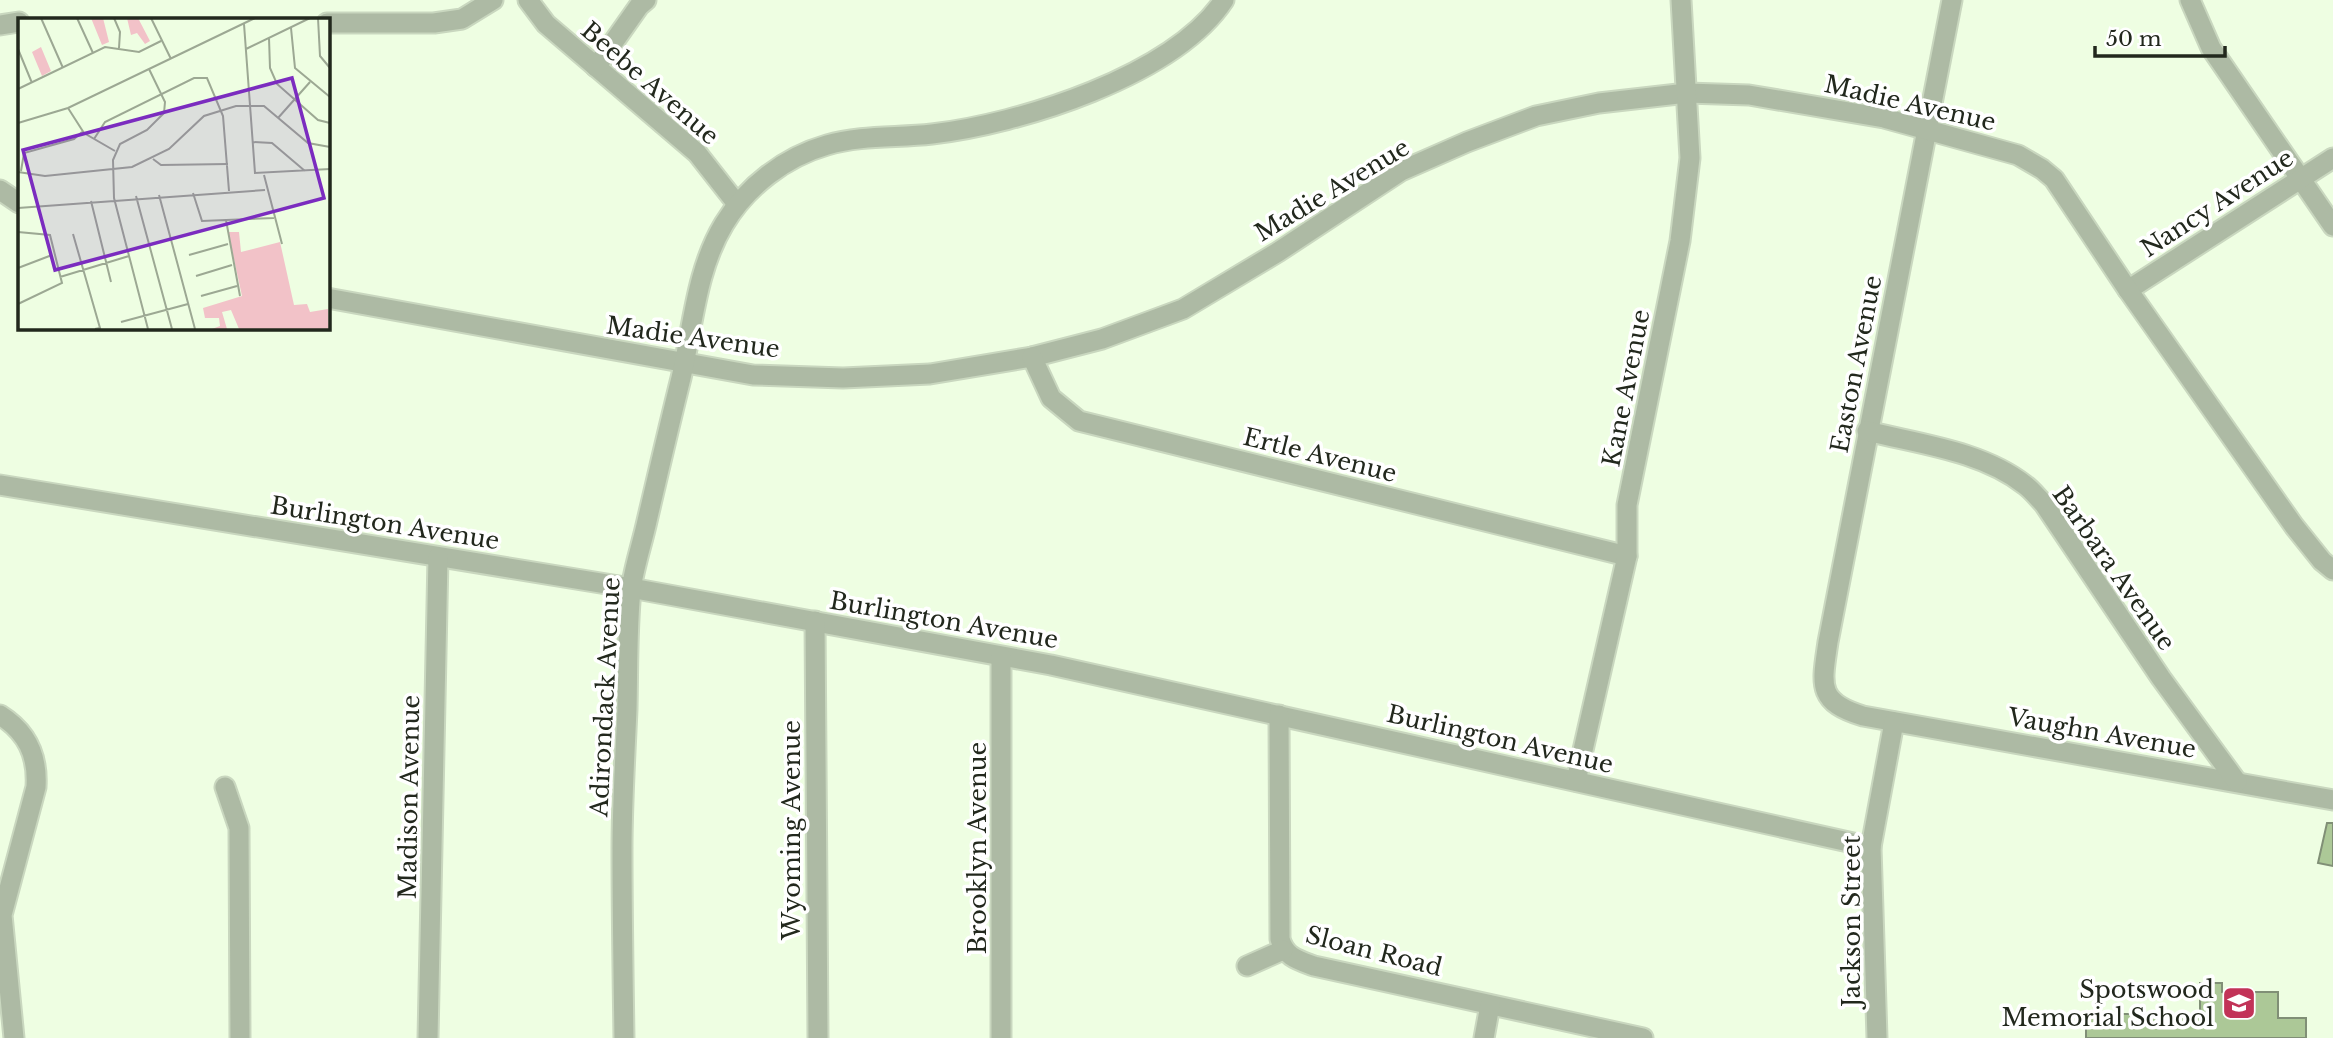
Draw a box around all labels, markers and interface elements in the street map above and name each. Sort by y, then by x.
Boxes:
scale bar [2095,14,2224,58]
street label: Beebe Avenue [575,15,725,151]
inset map [18,18,329,329]
text: 50 m [2106,26,2162,52]
street label: Madie Avenue [1822,69,1998,137]
street label: Madie Avenue [1250,133,1414,247]
street label: Nancy Avenue [2136,143,2298,263]
street label: Easton Avenue [1825,273,1887,455]
street label: Kane Avenue [1597,307,1655,469]
street label: Madie Avenue [604,310,782,364]
street label: Ertle Avenue [1240,422,1400,488]
street label: Barbara Avenue [2046,480,2182,656]
street label: Burlington Avenue [268,491,502,555]
street label: Adirondack Avenue [584,576,626,819]
street label: Burlington Avenue [828,586,1060,654]
street label: Madison Avenue [393,695,425,899]
street label: Burlington Avenue [1384,699,1616,779]
street label: Vaughn Avenue [2005,702,2198,764]
street label: Wyoming Avenue [777,720,806,941]
street label: Brooklyn Avenue [963,742,992,954]
street label: Jackson Street [1837,835,1866,1010]
street label: Sloan Road [1303,920,1445,982]
place label: Spotswood Memorial School [2002,975,2214,1032]
school or university icon: Spotswood Memorial School [2220,984,2258,1022]

